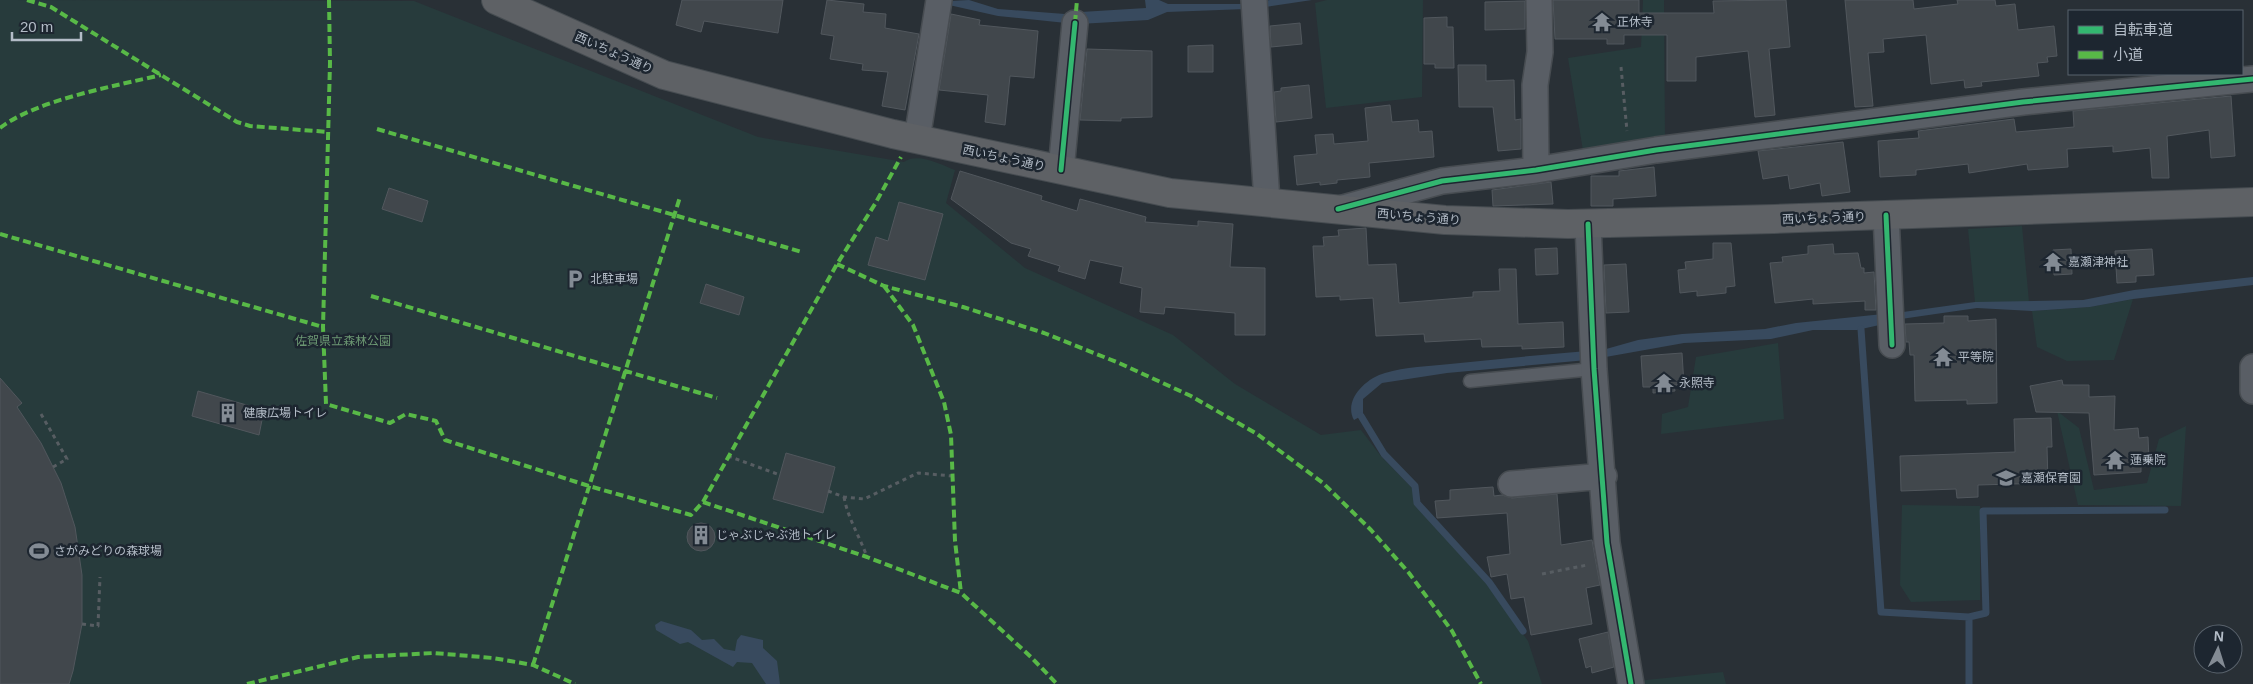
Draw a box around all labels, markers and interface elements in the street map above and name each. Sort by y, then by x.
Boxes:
scale bar [12,10,81,42]
legend [2068,10,2243,75]
temple icon: 正休寺 [1591,11,1613,33]
place label: 正休寺 [1617,15,1653,29]
text: 20 m [20,18,53,35]
text: 自転車道 [2113,21,2173,38]
street label: 西いちょう通り [573,30,655,76]
text: 小道 [2113,46,2143,63]
street label: 西いちょう通り [961,142,1047,174]
street label: 西いちょう通り [1377,206,1461,228]
street label: 西いちょう通り [1782,210,1866,226]
temple icon: 嘉瀬津神社 [2042,251,2064,273]
place label: 嘉瀬津神社 [2068,255,2128,269]
parking icon: 北駐車場 [564,268,586,290]
place label: 北駐車場 [590,272,638,286]
park label: 佐賀県立森林公園 [295,334,391,348]
temple icon: 平等院 [1932,346,1954,368]
place label: 平等院 [1958,350,1994,364]
temple icon: 永照寺 [1653,372,1675,394]
place label: 永照寺 [1679,376,1715,390]
building icon: 健康広場トイレ [217,402,239,424]
place label: 健康広場トイレ [243,406,327,420]
temple icon: 蓮乗院 [2104,449,2126,471]
place label: 蓮乗院 [2130,453,2166,467]
school or university icon: 嘉瀬保育園 [1995,467,2017,489]
place label: 嘉瀬保育園 [2021,471,2081,485]
building icon: じゃぶじゃぶ池トイレ [690,524,712,546]
place label: じゃぶじゃぶ池トイレ [716,528,836,542]
sports icon: さがみどりの森球場 [28,540,50,562]
place label: さがみどりの森球場 [54,544,162,558]
north arrow [2193,624,2243,674]
text: N [2213,628,2225,644]

